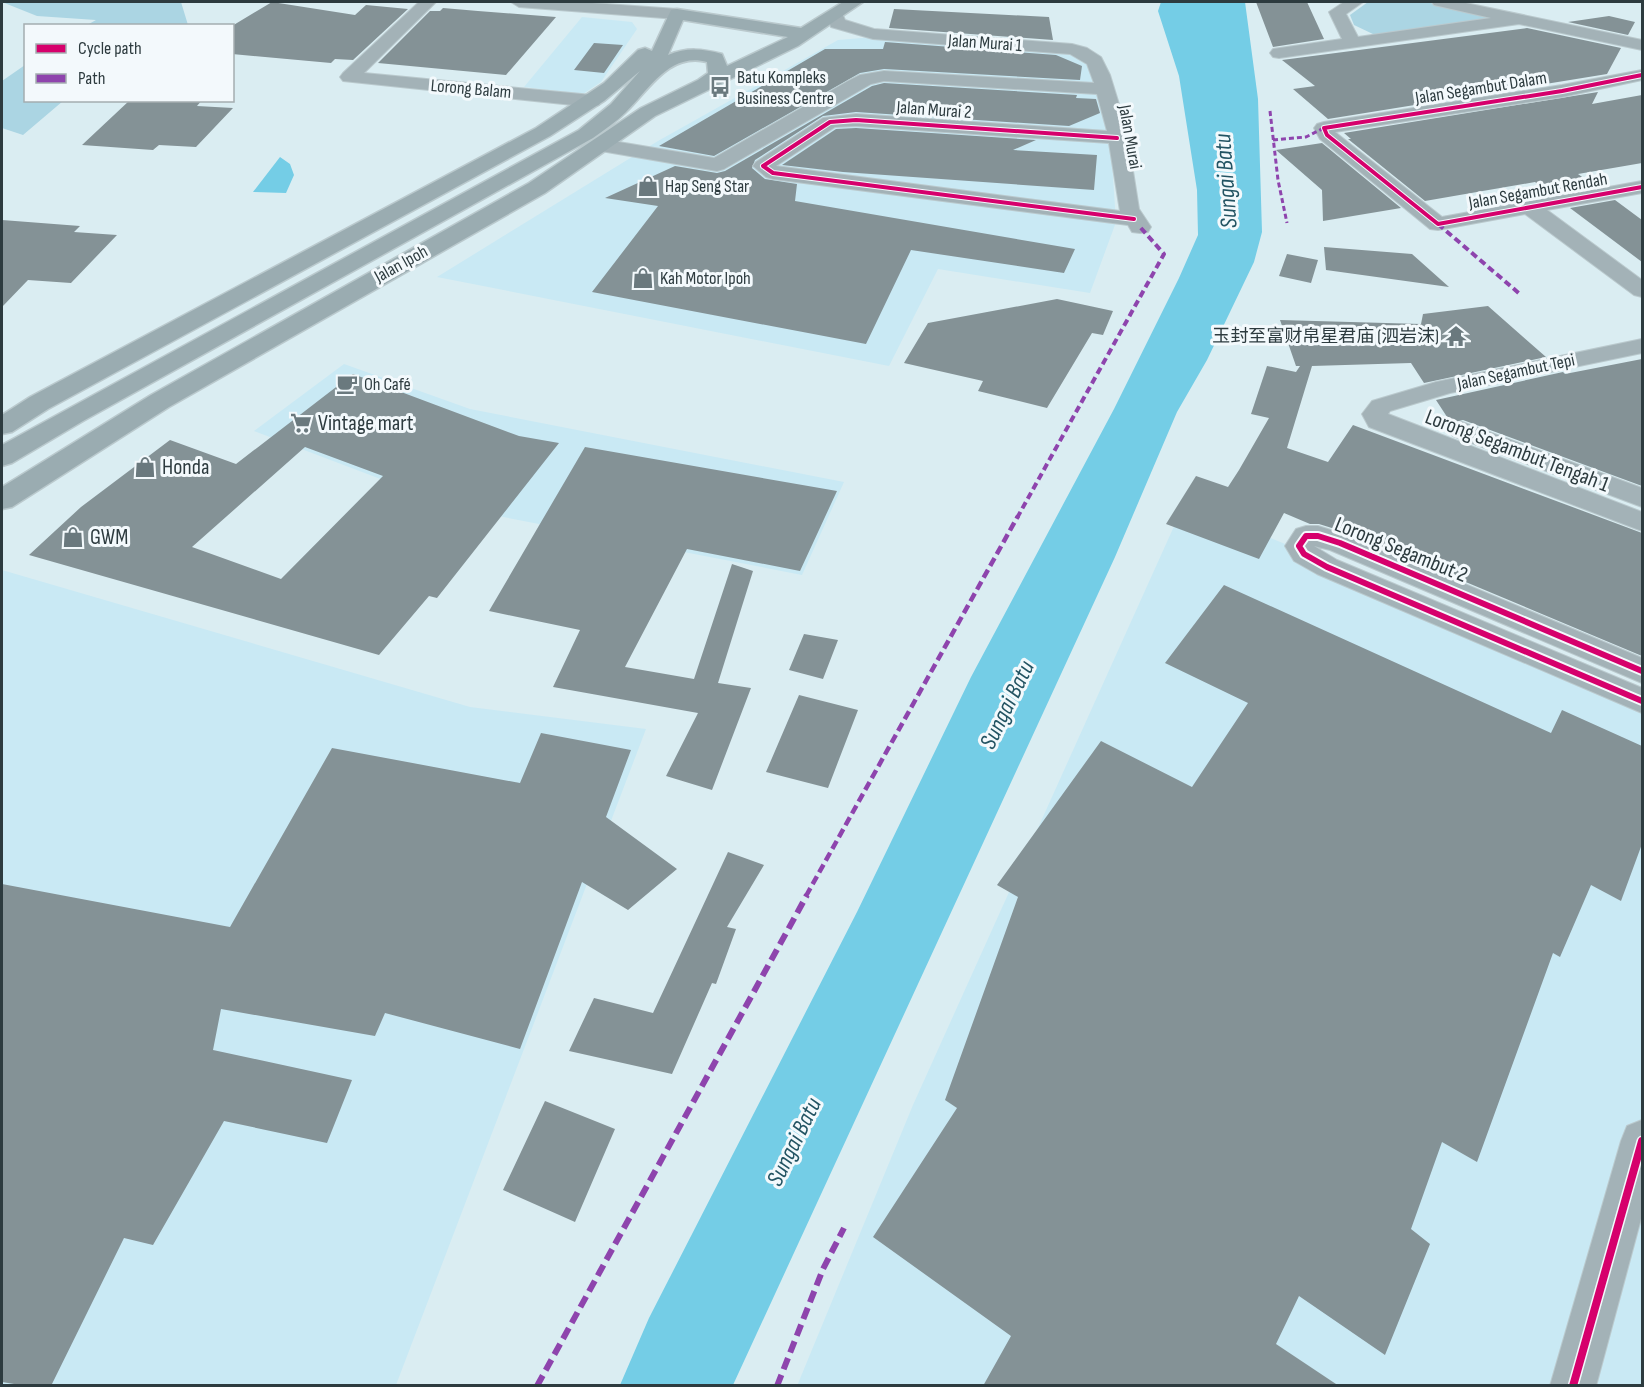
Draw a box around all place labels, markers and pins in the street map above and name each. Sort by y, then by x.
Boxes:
place label: Batu Kompleks Business Centre [737,67,834,109]
bus stop icon: Batu Kompleks Business Centre [708,75,732,99]
shop icon: Hap Seng Star [636,174,660,198]
place label: Hap Seng Star [665,176,749,197]
shop icon: Kah Motor Ipoh [631,266,655,290]
place label: Kah Motor Ipoh [660,268,751,289]
temple icon: 玉封至富财帛星君庙 (泗岩沫) [1444,324,1468,348]
place label: 玉封至富财帛星君庙 (泗岩沫) [1212,326,1439,347]
cafe icon: Oh Café [335,372,359,396]
place label: Oh Café [364,374,411,395]
place label: Vintage mart [318,410,414,437]
supermarket icon: Vintage mart [289,411,313,435]
place label: Honda [162,454,209,481]
shop icon: Honda [133,455,157,479]
place label: GWM [90,524,128,551]
shop icon: GWM [61,525,85,549]

